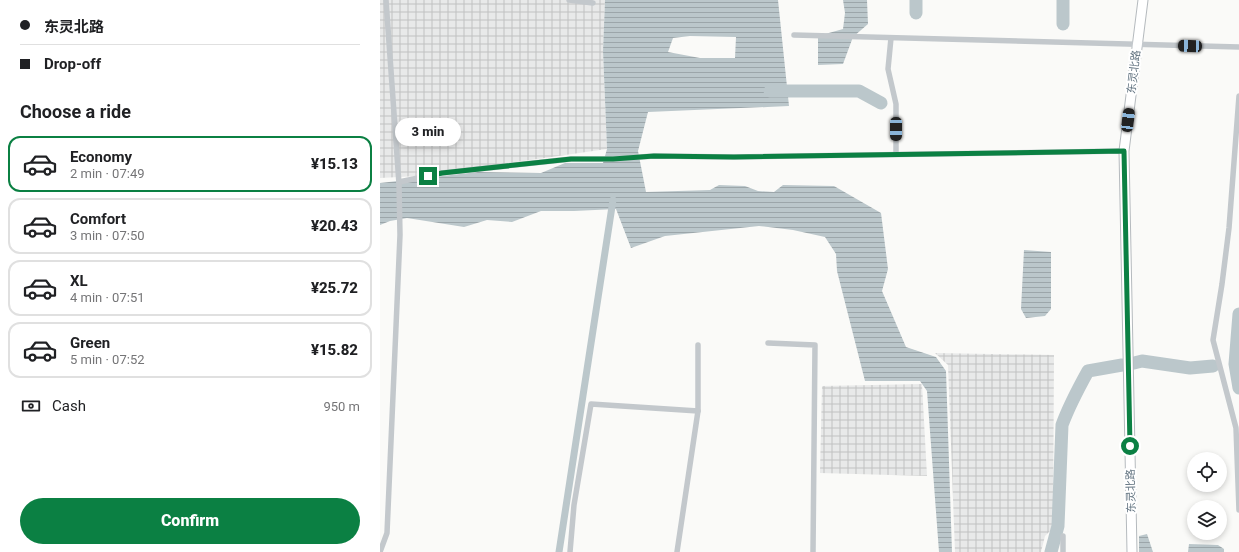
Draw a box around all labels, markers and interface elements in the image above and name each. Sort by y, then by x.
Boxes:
text: 东灵北路 [44,18,104,36]
car [1178,40,1202,52]
street label: 东灵北路 [1125,49,1143,95]
text: Drop-off [44,55,101,73]
text: Choose a ride [20,101,131,122]
car [1121,107,1135,133]
car [890,117,902,141]
callout: 3 min [395,118,461,146]
text: 3 min [412,124,444,139]
icon: car [22,146,58,182]
text: Economy [70,148,132,166]
text: ¥15.13 [311,155,358,173]
text: 2 min · 07:49 [70,166,145,181]
route end [419,167,437,185]
icon: car [22,208,58,244]
text: Comfort [70,210,126,228]
text: ¥20.43 [311,217,358,235]
text: 3 min · 07:50 [70,228,145,243]
icon: car [22,270,58,306]
text: XL [70,272,88,290]
text: ¥25.72 [311,279,358,297]
text: 4 min · 07:51 [70,290,145,305]
icon: car [22,332,58,368]
text: Green [70,334,110,352]
text: ¥15.82 [311,341,358,359]
text: 5 min · 07:52 [70,352,145,367]
icon: cash [20,395,42,417]
text: Cash [52,397,86,415]
text: 950 m [323,399,360,414]
route start [1121,437,1139,455]
map controls [1187,452,1227,540]
button: locate [1187,452,1227,492]
street label: 东灵北路 [1124,469,1138,513]
button: Confirm [20,498,360,544]
button: layers [1187,500,1227,540]

